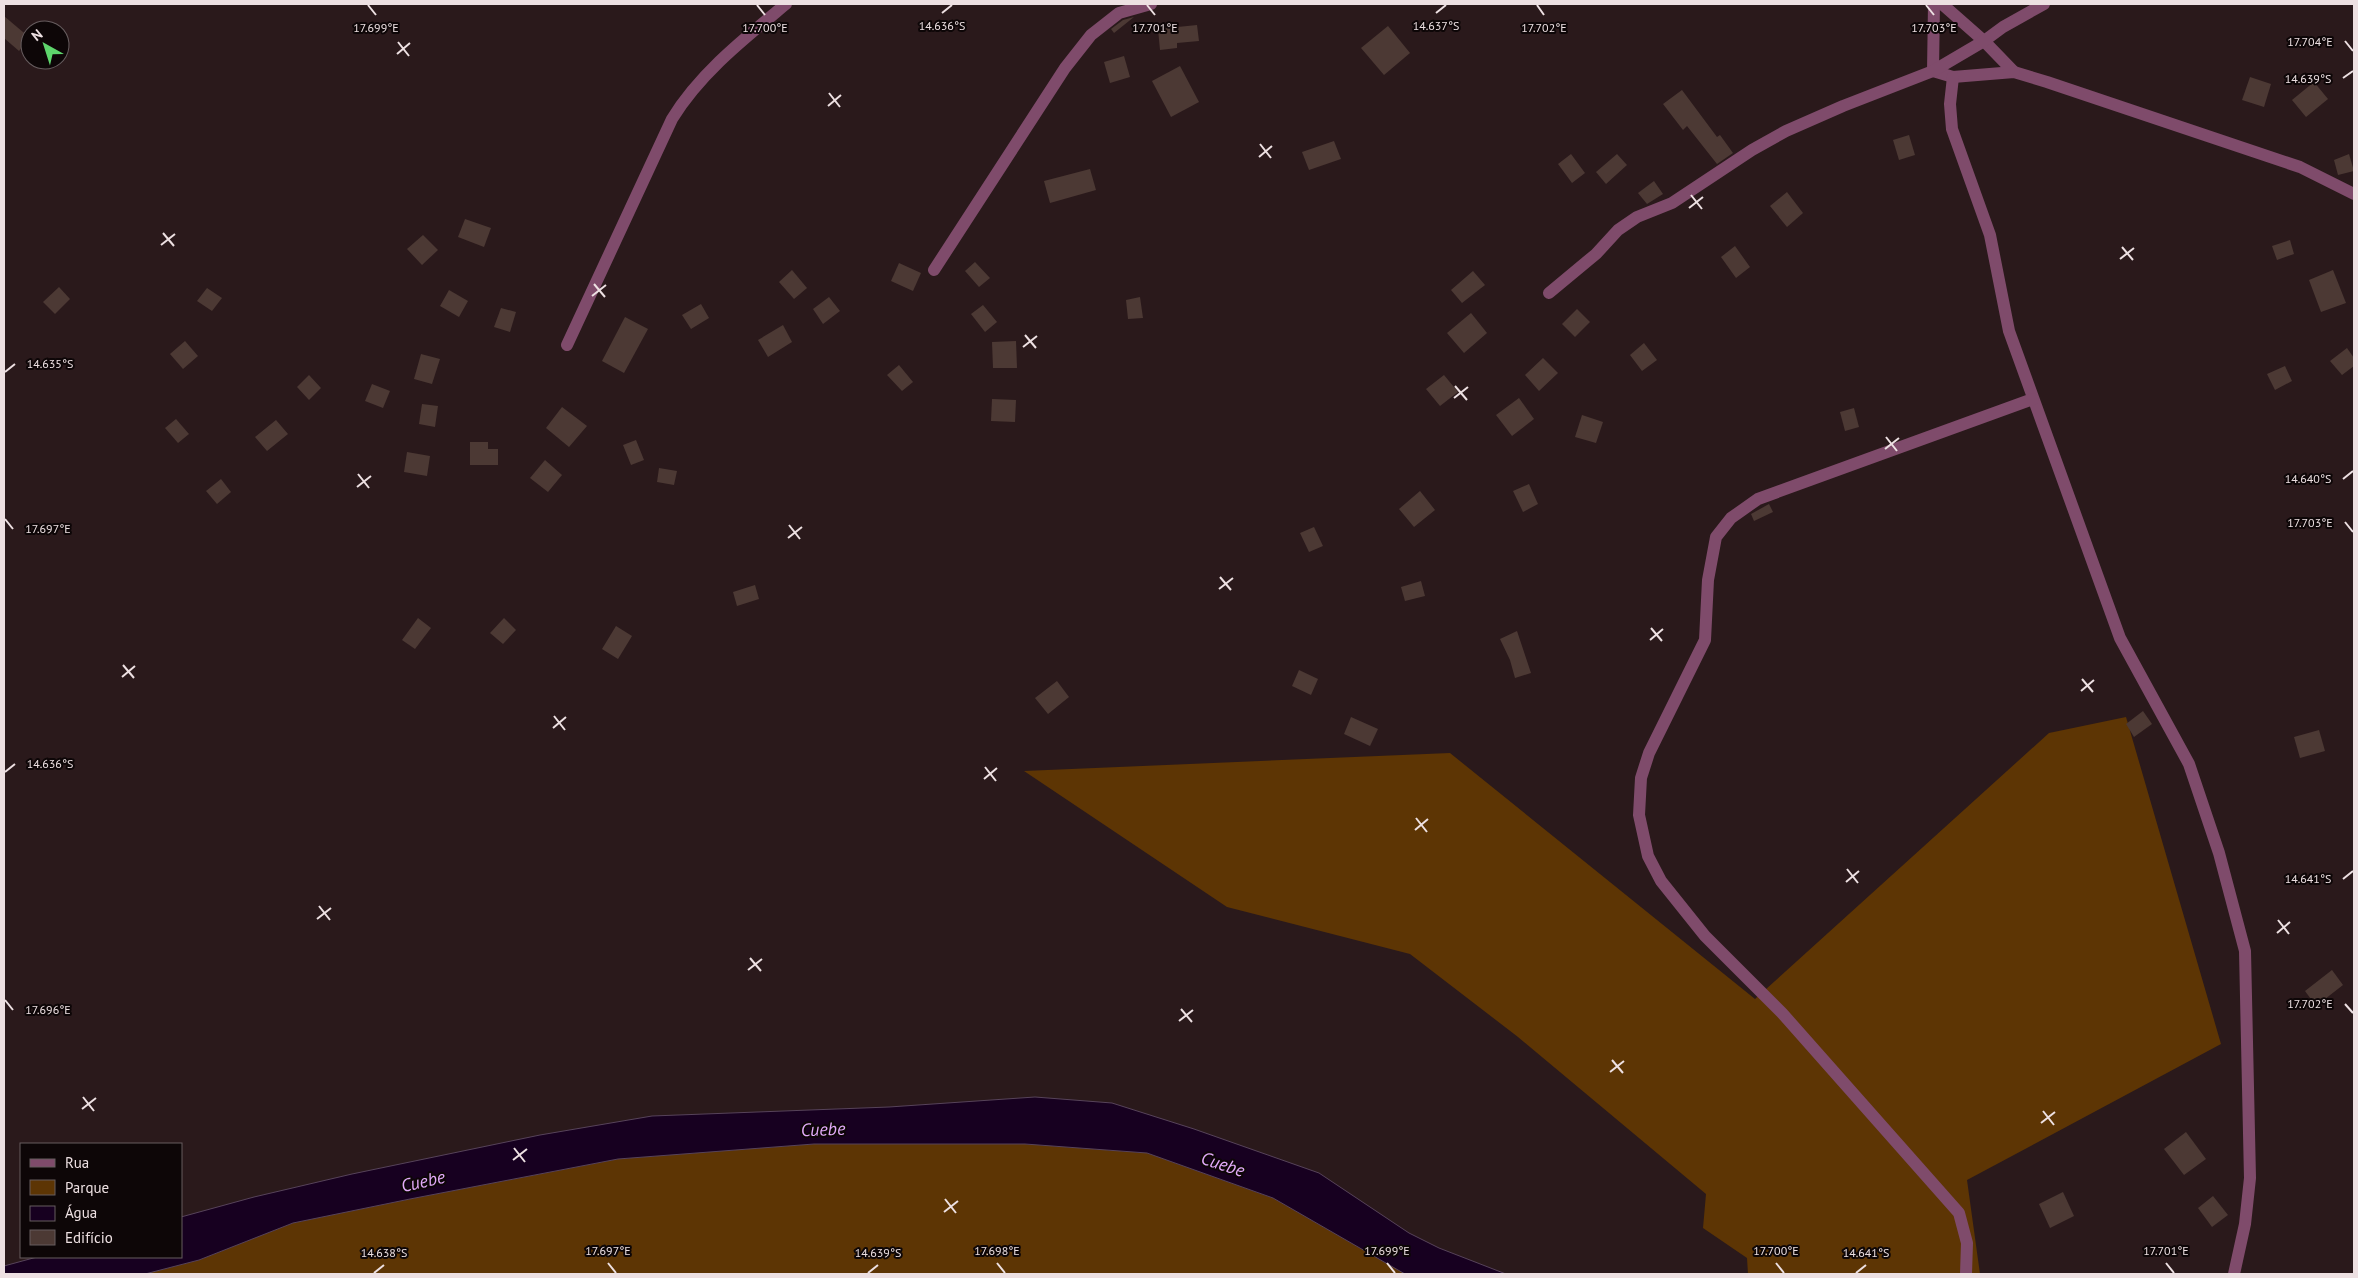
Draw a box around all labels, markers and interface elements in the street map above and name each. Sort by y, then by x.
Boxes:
text: 14.636°S [919,18,965,33]
text: 14.637°S [1413,18,1459,33]
north arrow [20,20,70,70]
text: 17.699°E [353,20,399,35]
text: 17.700°E [742,20,788,35]
text: 17.701°E [1132,20,1178,35]
text: 17.702°E [1521,20,1567,35]
text: 17.703°E [1911,20,1957,35]
text: N [28,25,46,45]
text: 17.704°E [2287,34,2333,49]
text: 14.639°S [2285,71,2331,86]
text: 14.635°S [27,356,73,371]
text: 14.640°S [2285,471,2331,486]
text: 17.703°E [2287,515,2333,530]
text: 17.697°E [25,521,71,536]
text: 14.636°S [27,756,73,771]
text: 14.641°S [2285,871,2331,886]
text: 17.702°E [2287,996,2333,1011]
text: 17.696°E [25,1002,71,1017]
water label: Cuebe [800,1117,846,1141]
legend [20,1143,182,1258]
water label: Cuebe [1198,1146,1248,1182]
text: Rua [65,1153,89,1172]
water label: Cuebe [399,1165,448,1197]
text: Parque [65,1178,109,1197]
text: Água [65,1203,97,1222]
text: Edifício [65,1228,113,1247]
text: 17.697°E [585,1243,631,1258]
text: 17.698°E [974,1243,1020,1258]
text: 17.699°E [1364,1243,1410,1258]
text: 17.700°E [1753,1243,1799,1258]
text: 17.701°E [2143,1243,2189,1258]
text: 14.638°S [361,1245,407,1260]
text: 14.639°S [855,1245,901,1260]
text: 14.641°S [1843,1245,1889,1260]

